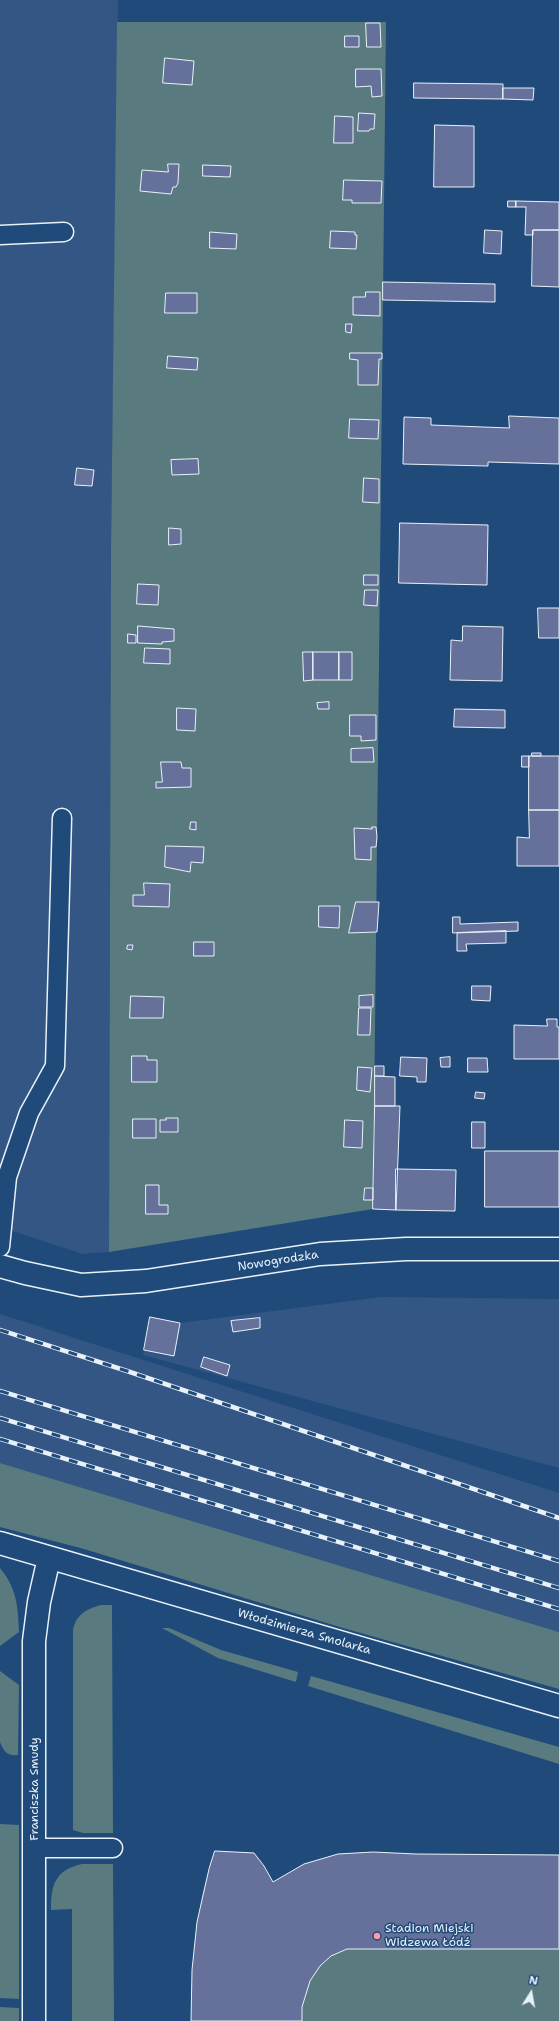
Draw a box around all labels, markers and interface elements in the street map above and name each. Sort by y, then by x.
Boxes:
street label: Nowogrodzka [237,1248,319,1274]
street label: Włodzimierza Smolarka [236,1606,372,1658]
street label: Franciszka Smudy [28,1737,42,1841]
place label: Stadion Miejski Widzewa Łódź [385,1922,474,1950]
marker: Stadion Miejski Widzewa Łódź [372,1931,382,1941]
north arrow [511,1973,551,2013]
text: N [528,1973,539,1989]

